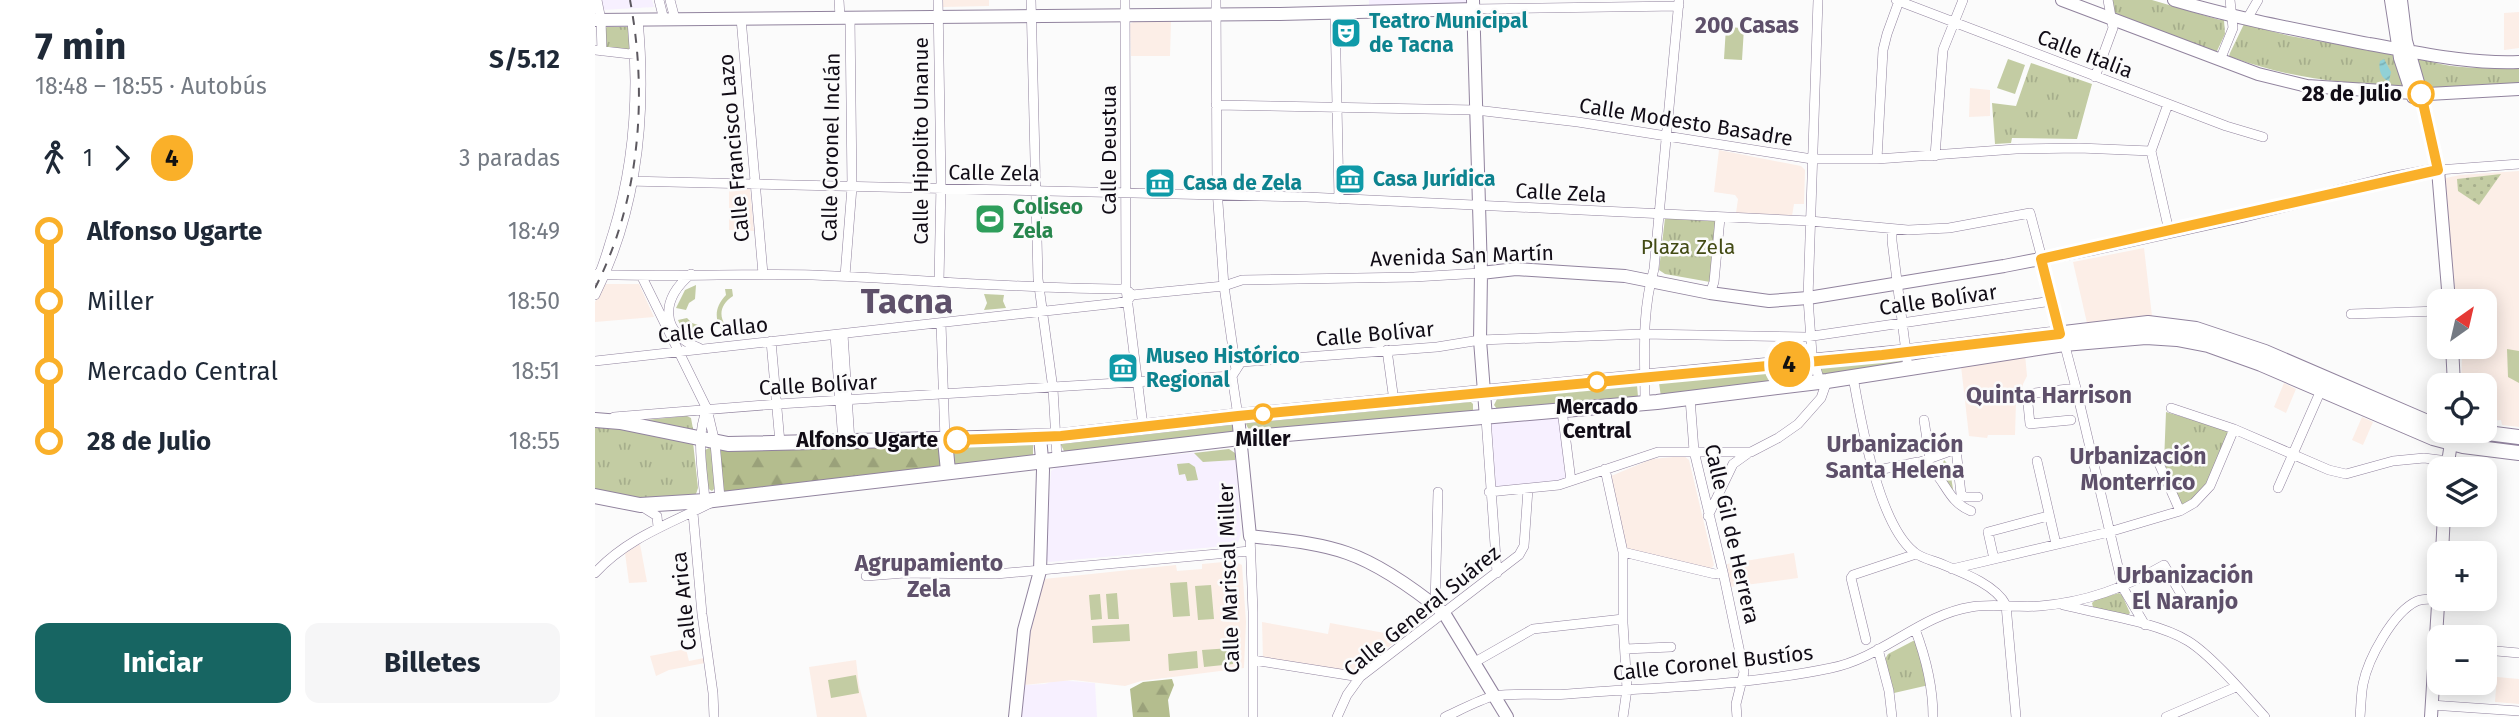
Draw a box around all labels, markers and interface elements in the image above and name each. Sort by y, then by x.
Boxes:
place label: Teatro Municipal de Tacna [1369,8,1528,58]
district label: 200 Casas [1695,11,1799,39]
theatre icon: Teatro Municipal de Tacna [1329,16,1363,50]
text: 7 min [35,23,127,69]
street label: Calle Italia [2034,24,2136,84]
street label: Calle Hipolito Unanue [908,37,934,245]
text: S/5.12 [489,44,560,75]
street label: Calle Coronel Inclán [816,52,846,242]
street label: Calle Francisco Lazo [713,53,755,243]
text: 18:48 – 18:55 · Autobús [35,72,267,100]
place label: 28 de Julio [2302,81,2402,107]
marker: 28 de Julio [2408,81,2434,107]
street label: Calle Deustua [1096,85,1122,215]
street label: Calle Modesto Basadre [1577,92,1795,152]
icon: walk [35,139,73,177]
icon: forward [103,139,141,177]
text: 1 [83,144,93,172]
text: 4 [165,144,179,172]
text: 3 paradas [459,144,560,172]
street label: Calle Zela [948,159,1040,187]
museum icon: Casa Jurídica [1333,162,1367,196]
museum icon: Casa de Zela [1143,166,1177,200]
place label: Casa Jurídica [1373,166,1495,192]
place label: Casa de Zela [1183,170,1302,196]
street label: Calle Zela [1515,178,1607,208]
place label: Coliseo Zela [1013,194,1083,244]
sports icon: Coliseo Zela [973,202,1007,236]
text: Alfonso Ugarte [87,216,262,247]
text: 18:49 [508,217,560,245]
park label: Plaza Zela [1641,234,1735,260]
street label: Avenida San Martín [1370,240,1554,272]
street label: Calle Bolívar [1877,279,1999,321]
district label: Tacna [861,280,953,322]
text: Miller [87,286,154,317]
text: 18:50 [507,287,560,315]
north arrow [2427,289,2497,359]
map controls [2427,289,2497,695]
street label: Calle Callao [657,311,769,349]
street label: Calle Bolívar [1315,316,1435,352]
line badge: 4 [1766,341,1812,387]
place label: Museo Histórico Regional [1146,343,1300,393]
text: 4 [1782,350,1796,378]
museum icon: Museo Histórico Regional [1106,351,1140,385]
text: Mercado Central [87,356,278,387]
text: 18:51 [511,357,560,385]
street label: Calle Bolívar [758,369,878,401]
marker: Mercado Central [1587,372,1607,392]
button: locate [2427,373,2497,443]
district label: Quinta Harrison [1966,381,2132,409]
place label: Mercado Central [1556,394,1638,444]
marker: Miller [1253,404,1273,424]
text: 28 de Julio [87,426,211,457]
place label: Miller [1236,426,1291,452]
text: 18:55 [509,427,560,455]
place label: Alfonso Ugarte [795,427,938,453]
marker: Alfonso Ugarte [944,427,970,453]
district label: Urbanización Santa Helena [1826,430,1965,484]
street label: Calle Gil de Herrera [1699,441,1765,627]
district label: Urbanización Monterrico [2069,442,2207,496]
button: layers [2427,457,2497,527]
street label: Calle Mariscal Miller [1213,482,1245,674]
street label: Calle General Suárez [1339,540,1505,682]
button: + [2427,541,2497,611]
district label: Agrupamiento Zela [854,549,1003,603]
street label: Calle Arica [666,550,702,652]
district label: Urbanización El Naranjo [2116,561,2254,615]
button: Iniciar [35,623,291,703]
button: Billetes [305,623,560,703]
button: − [2427,625,2497,695]
street label: Calle Coronel Bustíos [1612,640,1815,686]

